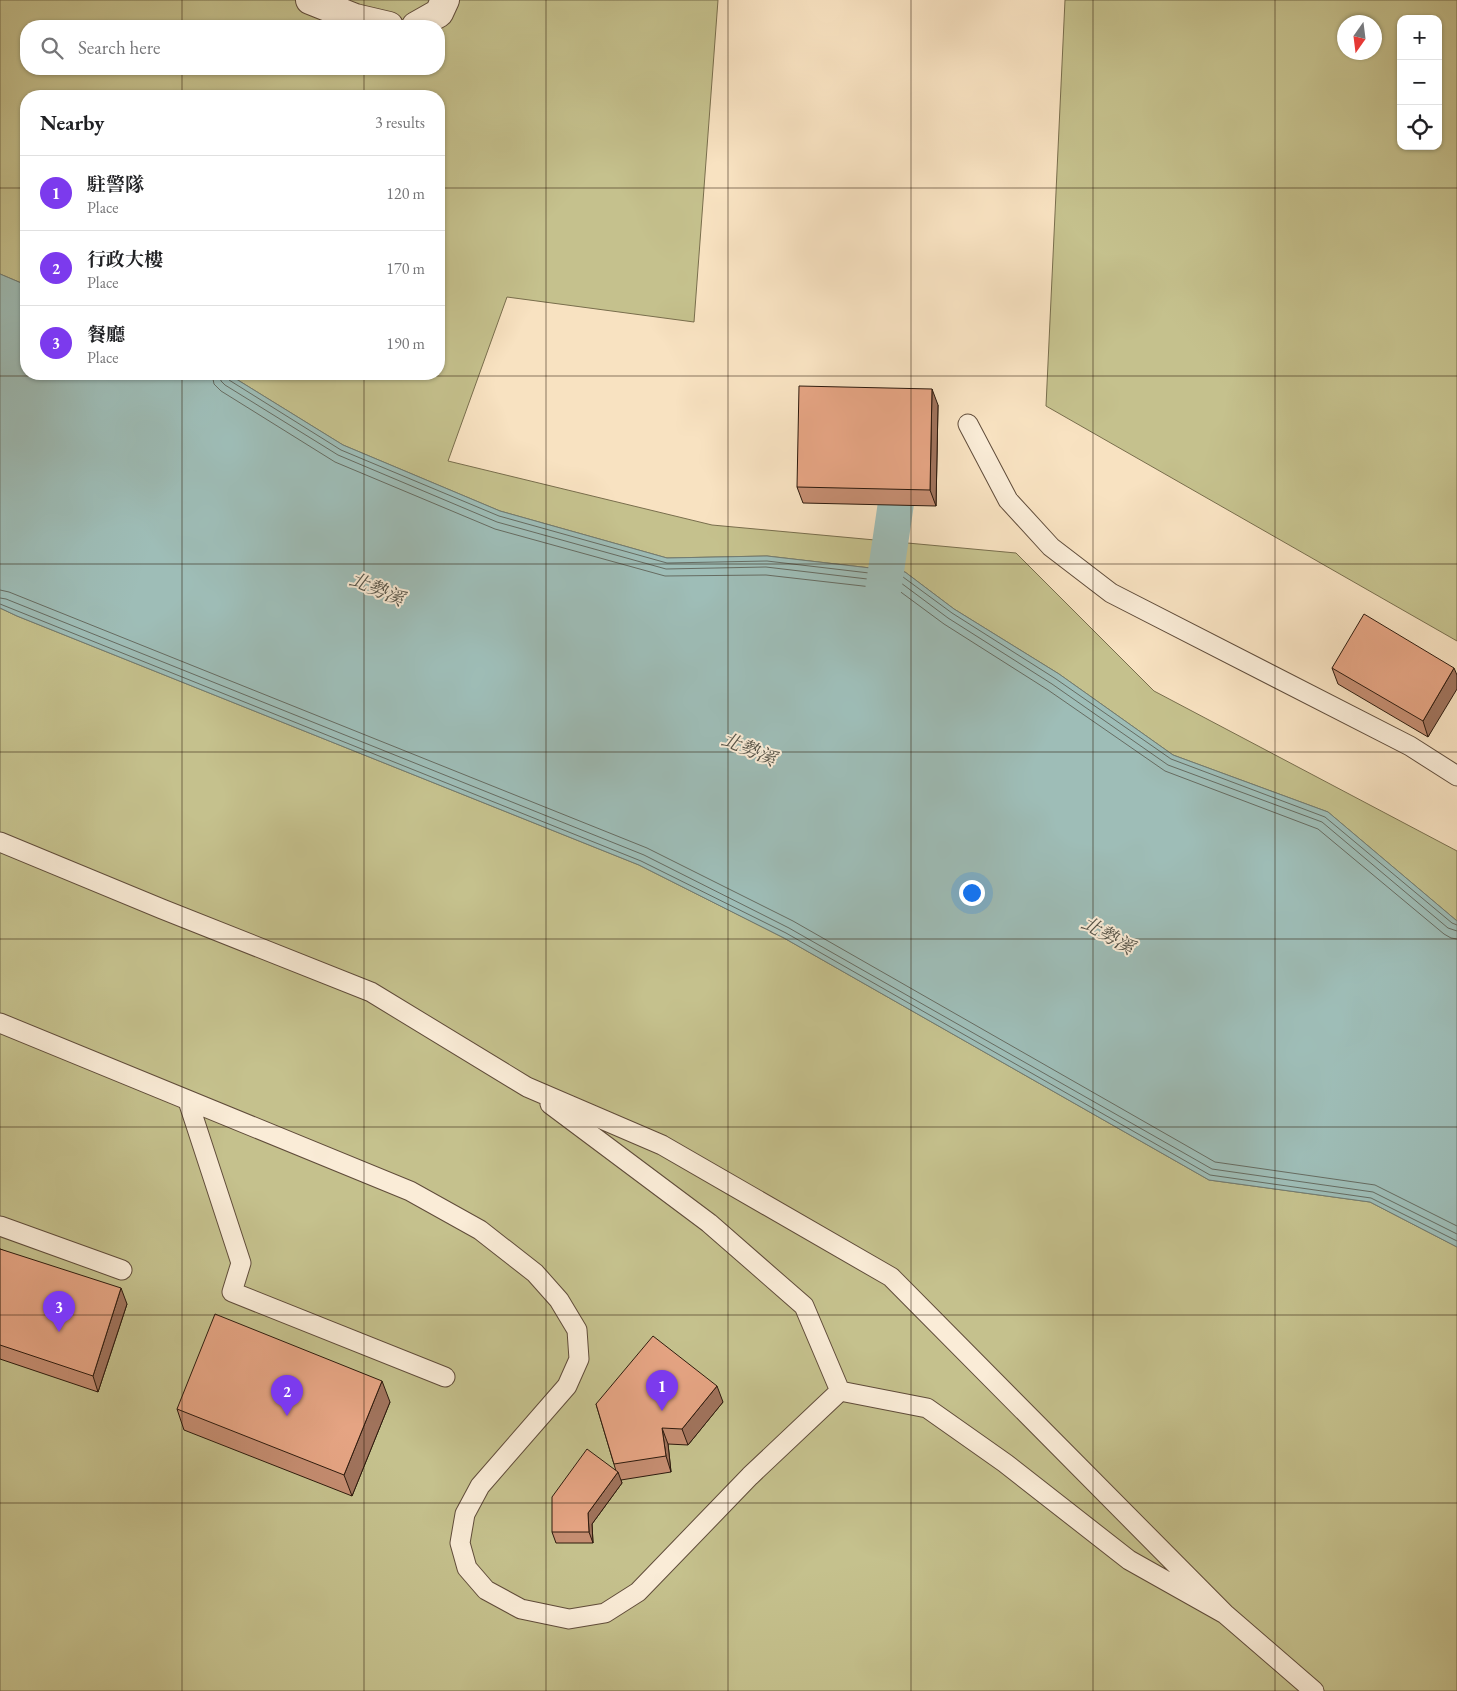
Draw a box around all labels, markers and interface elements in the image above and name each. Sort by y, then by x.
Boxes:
north arrow [1337,15,1382,60]
map controls [1397,15,1442,150]
button: + [1397,15,1442,60]
search box [20,20,445,75]
icon: search [38,34,66,62]
text: Search here [78,35,160,60]
button: − [1397,60,1442,105]
button: locate [1397,105,1442,150]
text: Nearby [40,109,104,136]
text: 3 results [375,112,425,133]
text: 駐警隊 [87,172,144,197]
text: 1 [52,183,60,204]
text: 120 m [386,183,425,204]
text: Place [87,197,119,218]
text: 行政大樓 [87,247,163,272]
text: 2 [52,258,60,279]
text: 170 m [386,258,425,279]
text: Place [87,272,119,293]
text: 餐廳 [87,322,125,347]
text: 3 [52,333,60,354]
text: 190 m [386,333,425,354]
text: Place [87,347,119,368]
water label: 北勢溪 [346,566,410,612]
water label: 北勢溪 [718,726,782,772]
your location [959,880,985,906]
water label: 北勢溪 [1077,910,1141,961]
pin: 3 [43,1291,75,1332]
pin: 1 [646,1370,678,1411]
pin: 2 [271,1375,303,1416]

